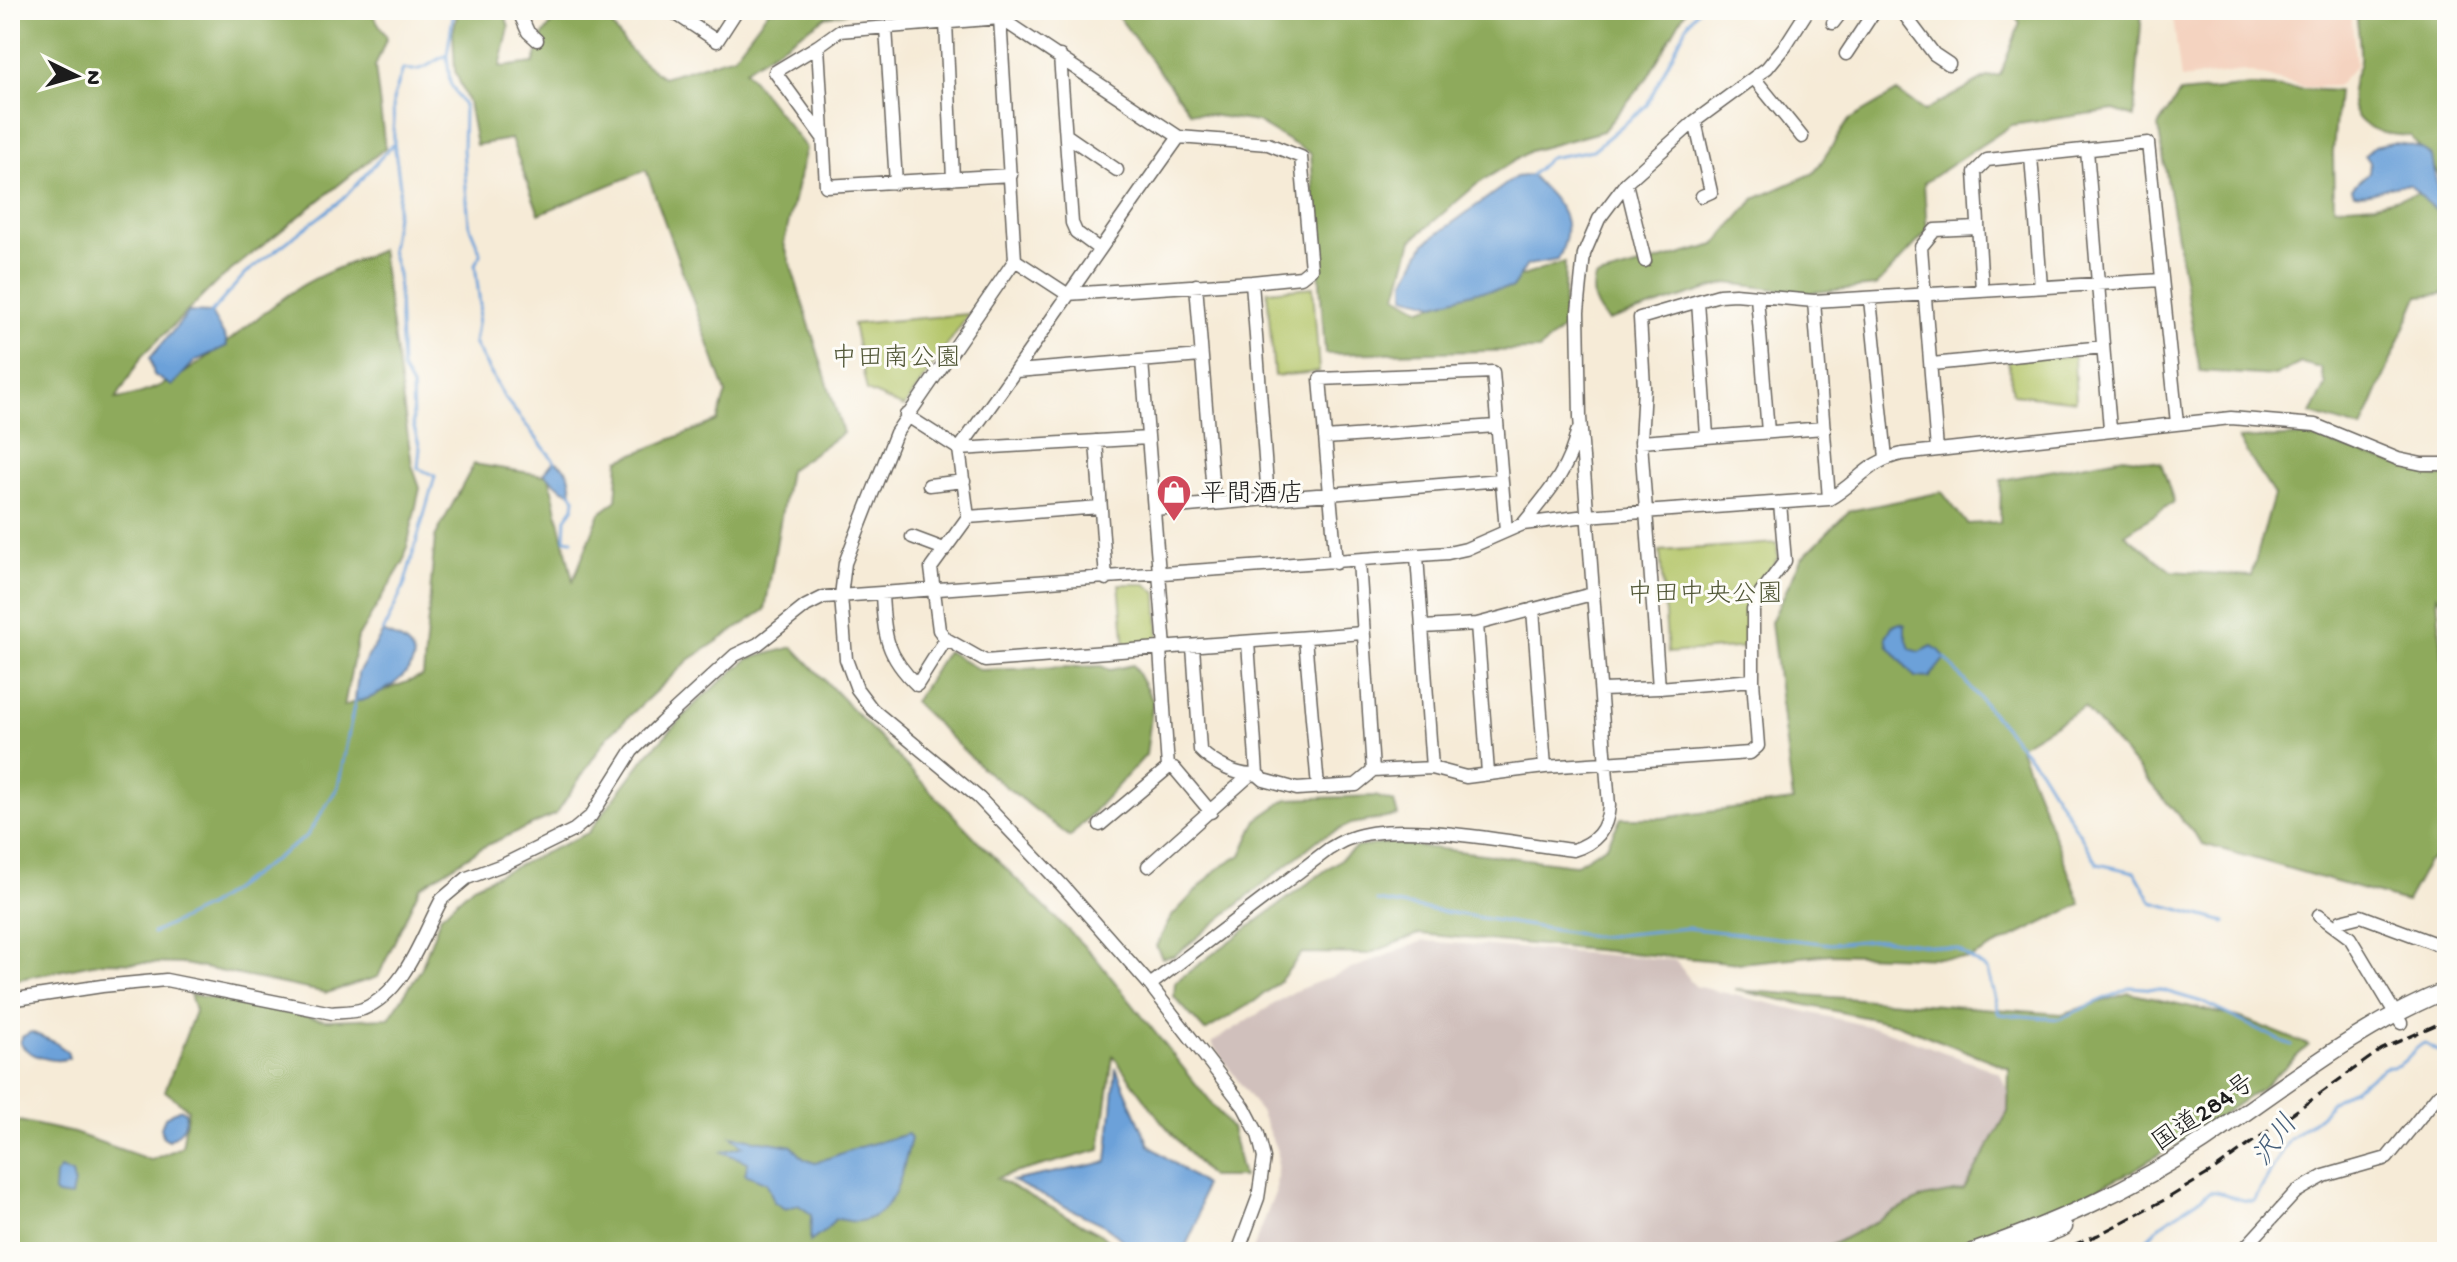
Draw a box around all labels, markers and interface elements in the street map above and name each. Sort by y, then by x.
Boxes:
north arrow [36,36,116,116]
text: N [78,69,106,86]
park label: 中田南公園 [831,343,961,376]
shop icon: 平間酒店 [1155,473,1193,523]
place label: 平間酒店 [1200,479,1304,512]
park label: 中田中央公園 [1627,579,1783,612]
street label: 国道284号 [2147,1068,2262,1160]
water label: 沢川 [2247,1109,2306,1174]

